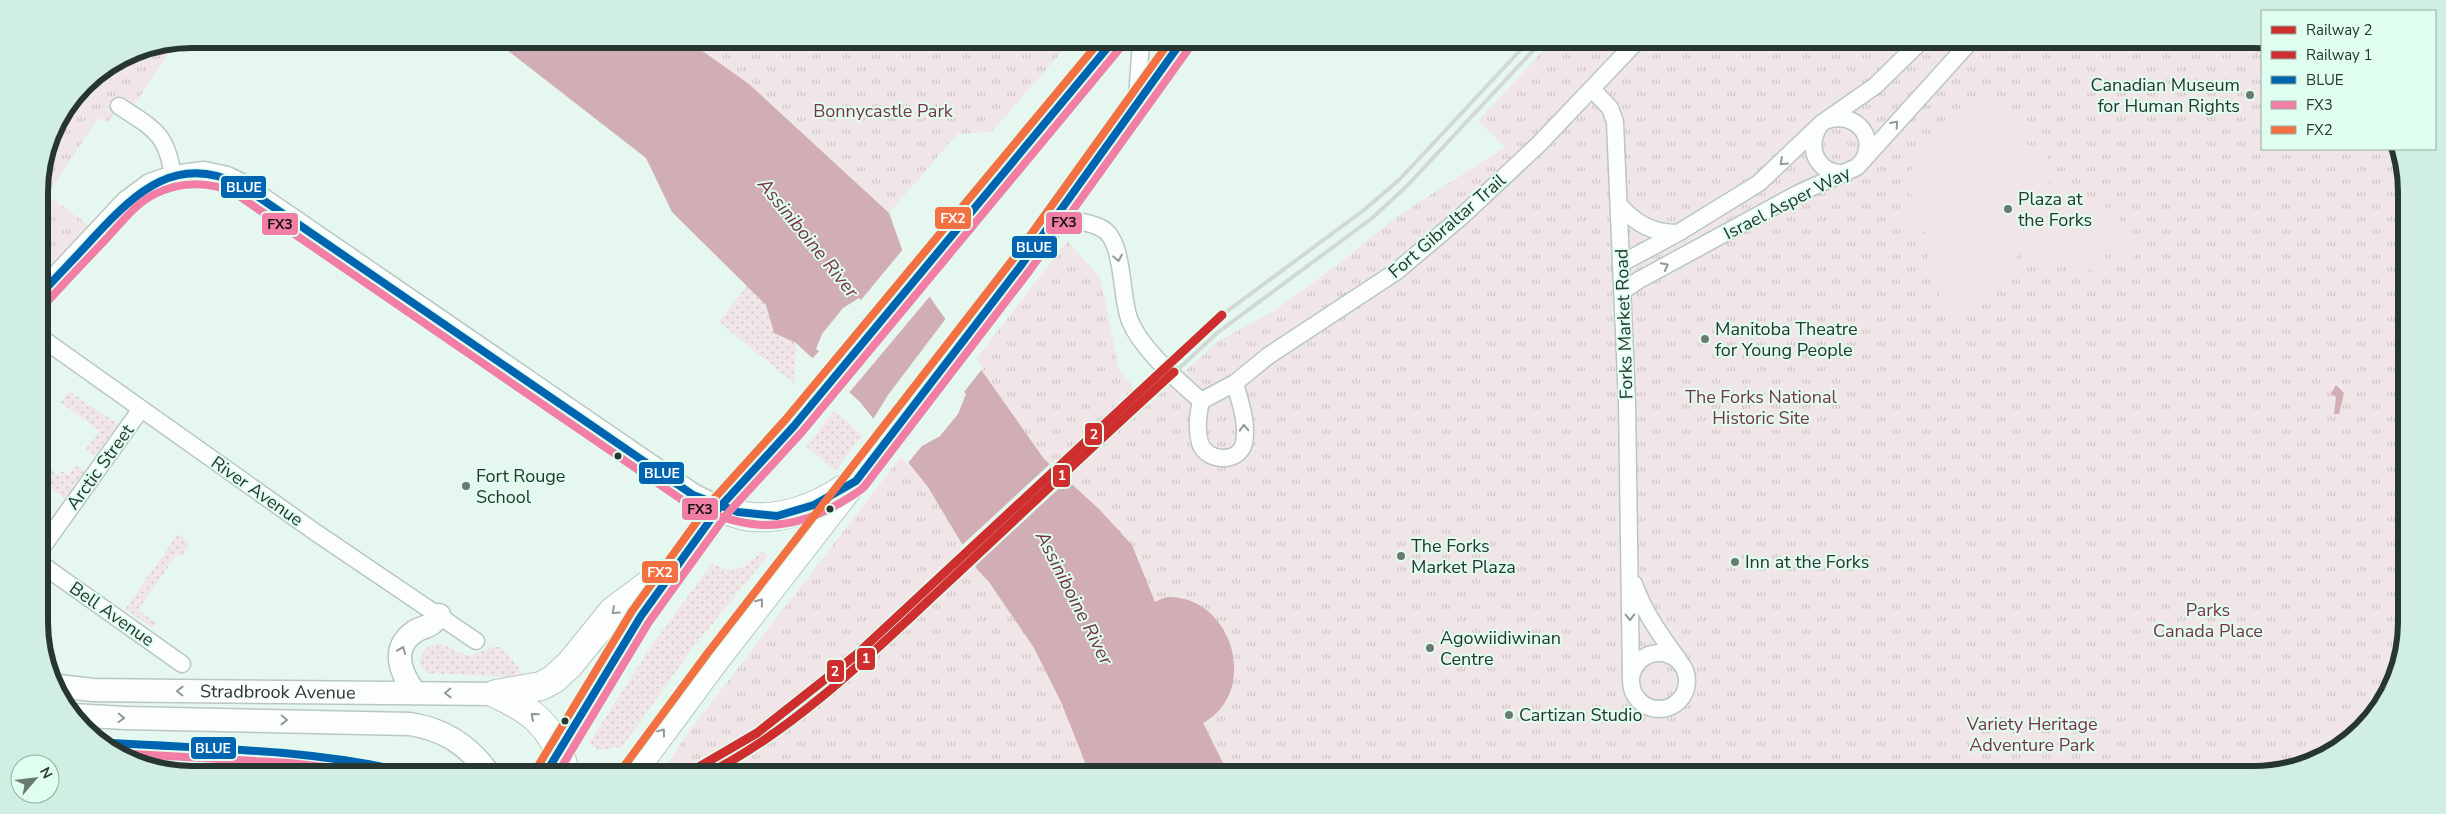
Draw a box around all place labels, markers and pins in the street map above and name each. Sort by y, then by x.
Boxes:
place label: Canadian Museum for Human Rights [2091,73,2240,118]
marker: Canadian Museum for Human Rights [2244,89,2256,101]
place label: Plaza at the Forks [2018,187,2092,232]
marker: Plaza at the Forks [2002,203,2014,215]
place label: Manitoba Theatre for Young People [1715,317,1858,362]
marker: Manitoba Theatre for Young People [1699,333,1711,345]
unlabelled marker [613,451,623,461]
place label: Fort Rouge School [476,464,565,509]
marker: Fort Rouge School [460,480,472,492]
unlabelled marker [825,504,835,514]
place label: The Forks Market Plaza [1411,534,1516,579]
marker: The Forks Market Plaza [1395,550,1407,562]
place label: Inn at the Forks [1745,550,1869,574]
marker: Inn at the Forks [1729,556,1741,568]
place label: Agowiidiwinan Centre [1440,626,1561,671]
marker: Agowiidiwinan Centre [1424,642,1436,654]
place label: Cartizan Studio [1519,703,1643,727]
marker: Cartizan Studio [1503,709,1515,721]
unlabelled marker [560,716,570,726]

